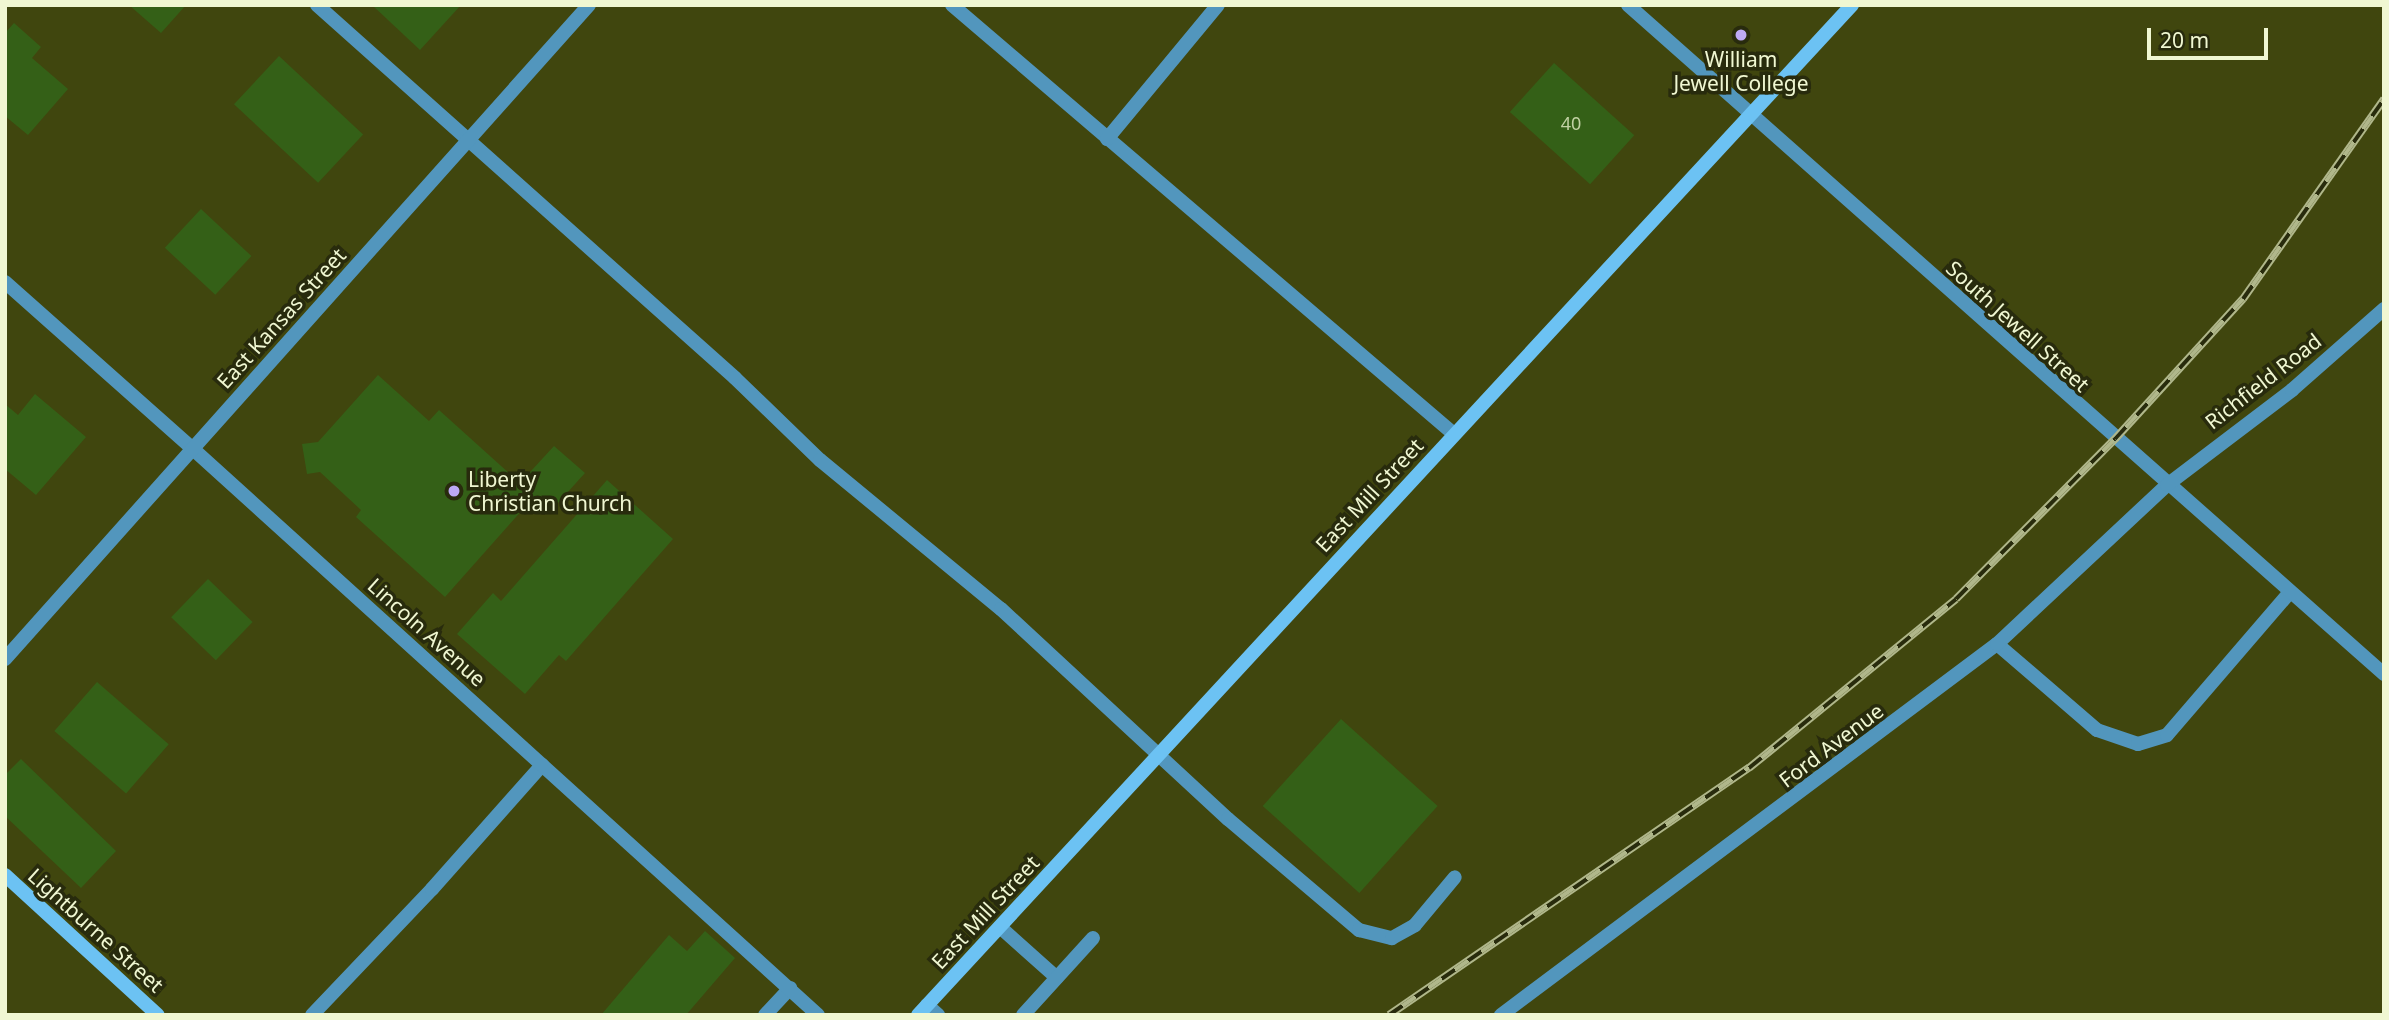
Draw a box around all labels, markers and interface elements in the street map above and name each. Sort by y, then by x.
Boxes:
scale bar [2151,14,2272,58]
text: 20 m [2160,26,2209,54]
marker: William Jewell College [1733,27,1749,43]
place label: William Jewell College [1673,46,1809,96]
house number: 40 [1561,112,1581,134]
street label: East Kansas Street [211,243,351,393]
street label: South Jewell Street [1941,255,2095,397]
street label: Richfield Road [2200,328,2326,434]
street label: East Mill Street [1310,433,1428,557]
place label: Liberty Christian Church [468,466,632,516]
marker: Liberty Christian Church [446,483,462,499]
street label: Lincoln Avenue [363,573,491,691]
street label: Ford Avenue [1774,698,1888,792]
street label: East Mill Street [926,850,1044,974]
street label: Lightburne Street [23,863,169,997]

